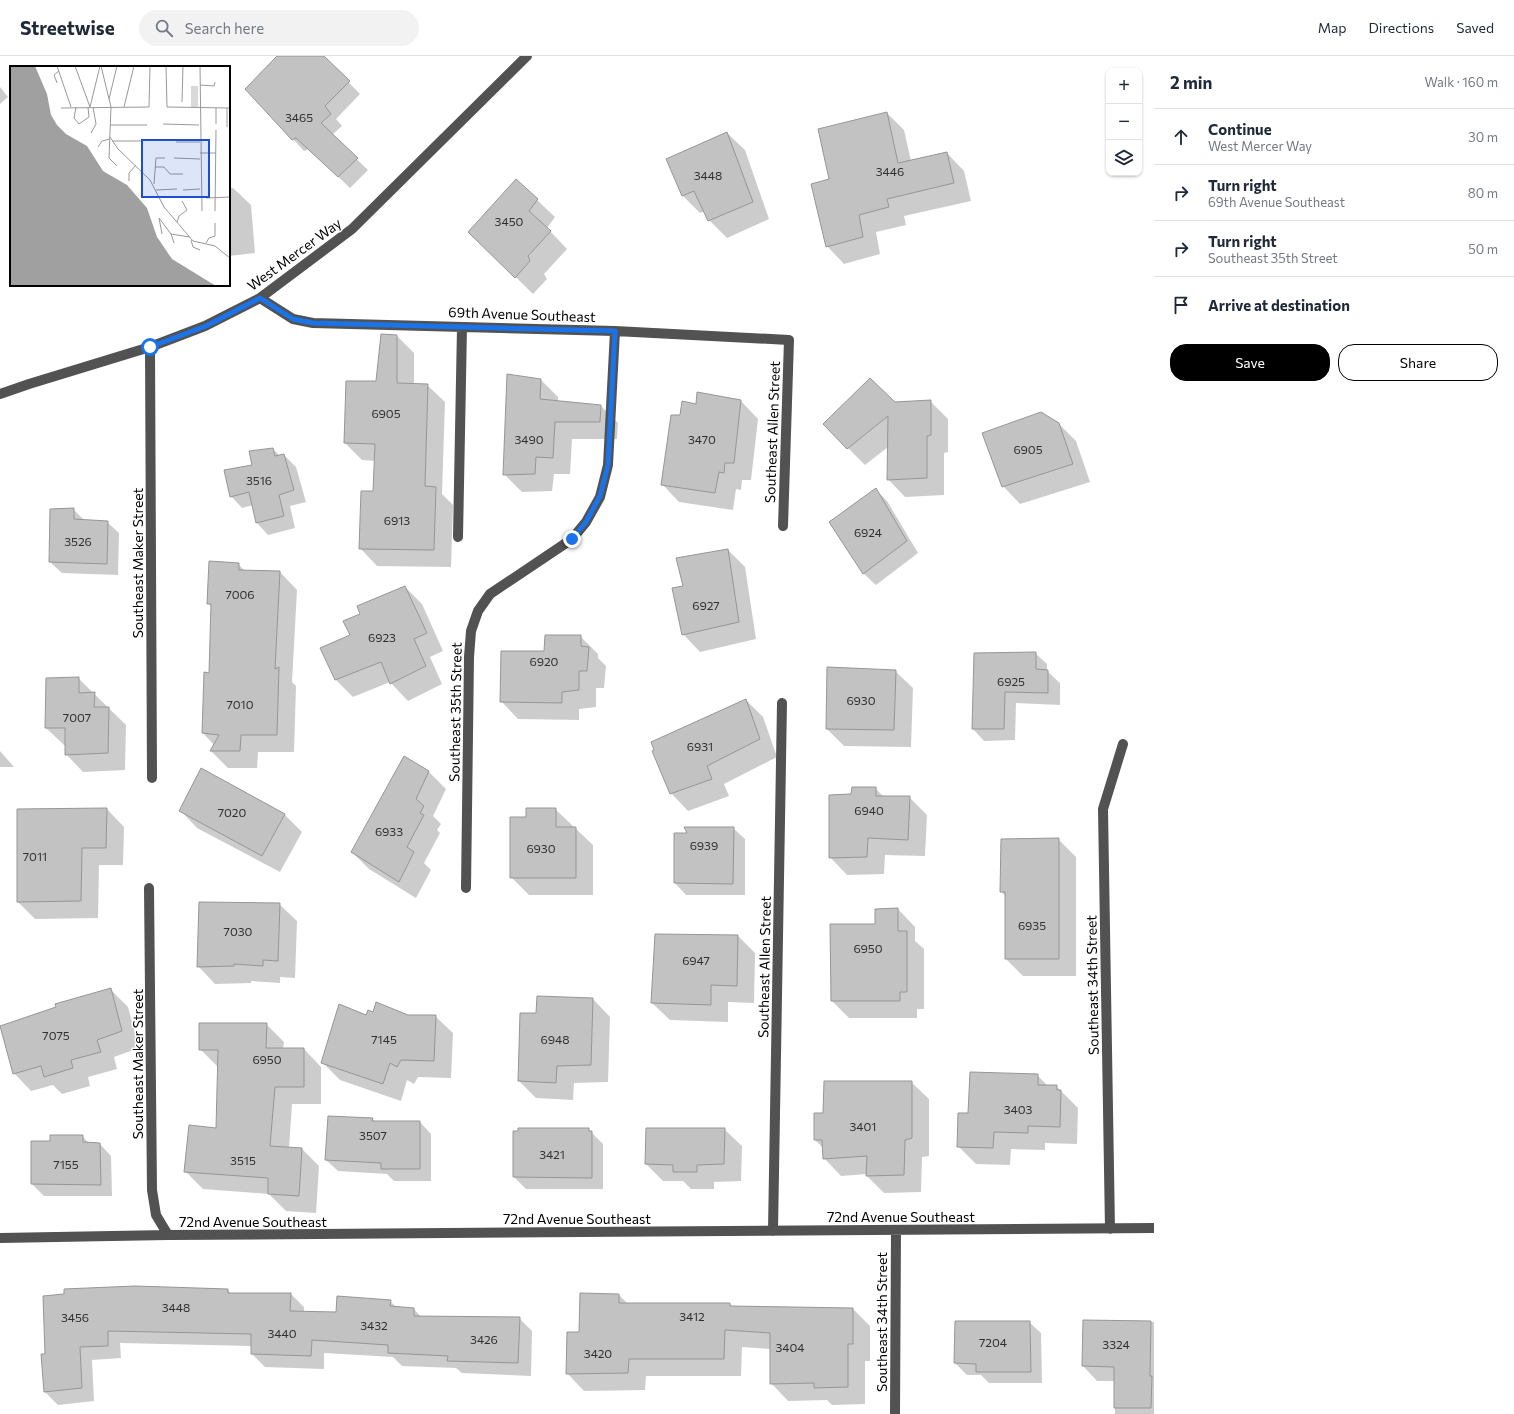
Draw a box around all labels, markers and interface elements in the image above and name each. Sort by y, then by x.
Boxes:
search box [139,10,419,46]
text: Streetwise [20,16,115,39]
icon: search [153,17,175,39]
text: Search here [185,19,264,37]
text: Map [1318,19,1347,36]
text: Directions [1369,19,1434,36]
text: Saved [1456,19,1494,36]
inset map [10,66,230,286]
map controls [1106,68,1142,176]
button: + [1106,68,1142,104]
text: 2 min [1170,72,1212,93]
text: Walk · 160 m [1424,74,1498,90]
button: − [1106,104,1142,140]
house number: 3465 [285,110,313,124]
text: Continue [1208,120,1272,138]
icon: ahead [1170,126,1192,148]
text: 30 m [1468,129,1498,145]
text: West Mercer Way [1208,138,1312,154]
button: layers [1106,140,1142,176]
house number: 3446 [876,164,904,178]
house number: 3448 [694,168,722,182]
text: Turn right [1208,176,1277,194]
icon: right [1170,182,1192,204]
text: 80 m [1468,185,1498,201]
text: 69th Avenue Southeast [1208,194,1345,210]
street label: West Mercer Way [244,214,344,294]
house number: 3450 [495,214,524,228]
text: Turn right [1208,232,1277,250]
icon: right [1170,238,1192,260]
text: 50 m [1468,241,1498,257]
text: Southeast 35th Street [1208,250,1338,266]
icon: arrive [1170,294,1192,316]
text: Arrive at destination [1208,296,1350,314]
street label: 69th Avenue Southeast [448,303,596,325]
route start [141,338,159,356]
button: Save [1170,344,1330,381]
button: Share [1338,344,1498,381]
street label: Southeast Allen Street [761,360,783,503]
house number: 6905 [371,406,401,420]
house number: 3490 [514,432,544,446]
house number: 3470 [688,432,716,446]
house number: 6905 [1013,442,1043,456]
house number: 3516 [246,473,272,487]
street label: Southeast Maker Street [129,487,146,638]
house number: 6913 [384,513,410,527]
house number: 6924 [854,525,882,539]
route end [563,530,581,548]
house number: 3526 [64,534,92,548]
house number: 7006 [225,587,255,601]
house number: 6927 [692,598,720,612]
house number: 6923 [368,630,396,644]
street label: Southeast 35th Street [445,642,465,782]
house number: 6920 [530,654,559,668]
house number: 6925 [997,674,1025,688]
house number: 6930 [846,693,876,707]
house number: 7010 [226,697,254,711]
house number: 7007 [63,710,91,724]
house number: 6931 [687,739,713,753]
house number: 6940 [854,803,884,817]
house number: 7020 [218,805,246,819]
house number: 6933 [375,824,403,838]
house number: 6939 [690,838,718,852]
house number: 6930 [526,841,556,855]
house number: 7011 [23,849,47,863]
street label: Southeast Allen Street [754,896,774,1038]
street label: Southeast 34th Street [1082,915,1102,1055]
house number: 6935 [1018,918,1046,932]
house number: 7030 [224,924,253,938]
house number: 6950 [853,941,883,955]
house number: 6947 [682,953,710,967]
street label: Southeast Maker Street [129,988,146,1139]
house number: 7075 [42,1028,70,1042]
house number: 7145 [371,1032,397,1046]
house number: 6948 [541,1032,569,1046]
house number: 6950 [252,1052,282,1066]
house number: 3403 [1004,1102,1032,1116]
house number: 3401 [849,1119,877,1133]
house number: 3507 [359,1128,387,1142]
house number: 3421 [539,1147,565,1161]
house number: 3515 [230,1153,256,1167]
house number: 7155 [53,1157,79,1171]
street label: 72nd Avenue Southeast [827,1208,975,1225]
street label: 72nd Avenue Southeast [503,1210,651,1227]
street label: 72nd Avenue Southeast [179,1213,327,1230]
street label: Southeast 34th Street [873,1252,890,1392]
house number: 3448 [162,1300,190,1314]
house number: 3412 [679,1309,705,1323]
house number: 3456 [61,1310,89,1324]
house number: 3432 [360,1318,388,1332]
house number: 3440 [267,1326,297,1340]
house number: 3426 [470,1332,498,1346]
house number: 7204 [979,1335,1007,1349]
house number: 3324 [1102,1337,1130,1351]
house number: 3404 [775,1340,805,1354]
house number: 3420 [584,1346,612,1360]

